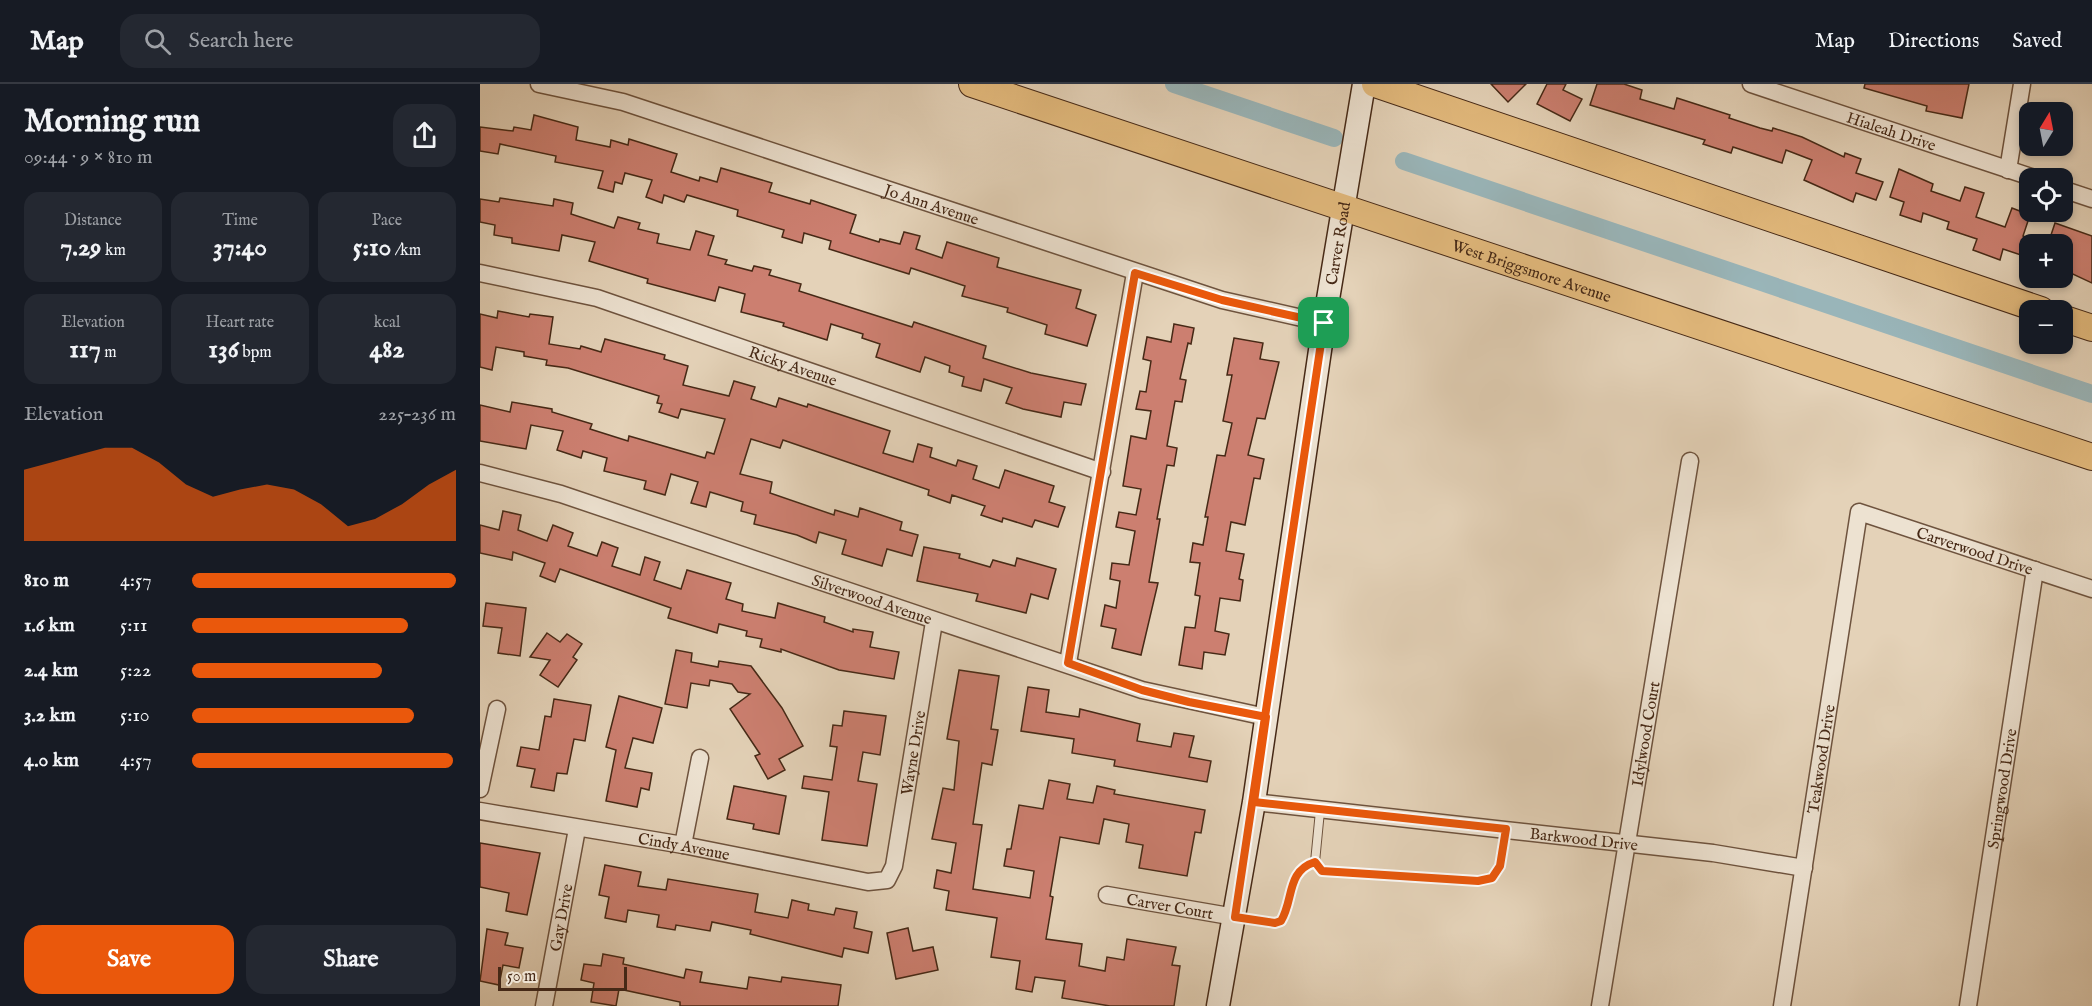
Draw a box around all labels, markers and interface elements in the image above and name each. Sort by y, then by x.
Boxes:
search box [120,14,540,68]
text: Map [30,24,84,59]
icon: search [141,25,174,58]
text: Search here [189,27,293,55]
text: Map [1815,28,1855,55]
text: Directions [1888,28,1979,55]
text: Saved [2012,28,2062,55]
text: Morning run [24,101,200,143]
north arrow [2019,102,2073,156]
map controls [2019,102,2073,354]
button: share [393,104,456,167]
street label: Hialeah Drive [1844,108,1938,157]
text: 09:44 · 9 × 810 m [24,145,152,170]
button: locate [2019,168,2073,222]
street label: Jo Ann Avenue [879,180,981,231]
street label: Carver Road [1322,200,1356,287]
text: Distance [64,211,122,231]
text: Time [222,211,258,231]
text: Pace [372,211,402,231]
text: 7.29 [60,231,101,264]
text: 37:40 [213,231,267,264]
text: 5:10 [353,231,391,264]
button: + [2019,234,2073,288]
street label: West Briggsmore Avenue [1449,236,1613,308]
text: km [101,241,126,261]
text: /km [391,241,421,261]
pin [1298,297,1349,348]
button: − [2019,300,2073,354]
icon: arrive [1307,306,1340,339]
text: Elevation [61,313,125,333]
text: Heart rate [206,313,274,333]
text: kcal [374,313,400,333]
text: 117 [69,333,101,366]
text: 136 [208,333,239,366]
text: 482 [369,333,405,366]
text: m [101,343,117,363]
text: bpm [239,343,272,363]
street label: Ricky Avenue [746,343,839,392]
text: Elevation [24,402,103,427]
text: 225–236 m [378,402,456,427]
street label: Carverwood Drive [1913,524,2035,581]
text: 810 m [24,568,69,593]
text: 4:57 [120,568,152,593]
street label: Silverwood Avenue [809,571,934,630]
text: 1.6 km [24,613,75,638]
text: 5:11 [120,613,147,638]
text: 2.4 km [24,658,78,683]
text: 5:22 [120,658,151,683]
street label: Idylwood Court [1628,679,1666,788]
text: 3.2 km [24,703,76,728]
text: 5:10 [120,703,150,728]
street label: Teakwood Drive [1804,703,1841,815]
street label: Wayne Drive [898,709,931,797]
street label: Springwood Drive [1984,727,2022,850]
text: 4.0 km [24,748,79,773]
text: 4:57 [120,748,152,773]
street label: Barkwood Drive [1529,825,1639,857]
street label: Cindy Avenue [636,830,731,866]
street label: Gay Drive [546,883,579,953]
street label: Carver Court [1125,891,1215,925]
button: Save [24,925,234,994]
button: Share [246,925,456,994]
scale bar [498,964,627,992]
text: 50 m [507,967,536,987]

